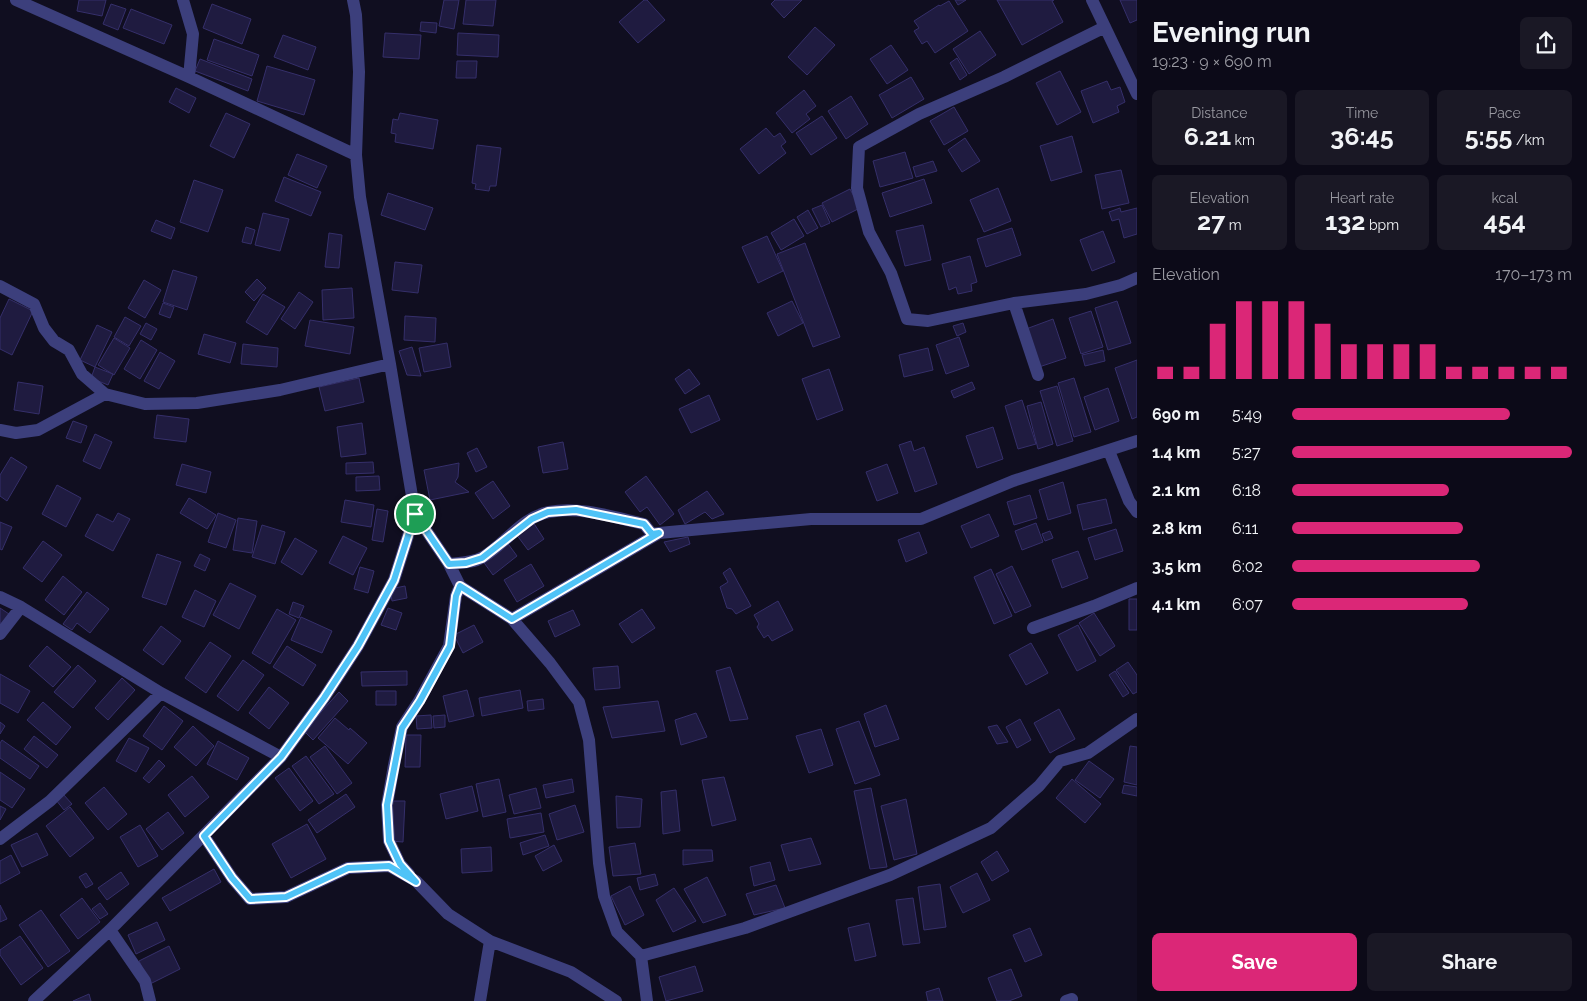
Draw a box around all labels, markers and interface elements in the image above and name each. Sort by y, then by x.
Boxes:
text: Evening run [1152,16,1311,49]
button: share [1520,17,1572,69]
text: 19:23 · 9 × 690 m [1152,52,1272,71]
text: Distance [1191,105,1247,121]
text: Time [1346,105,1378,121]
text: Pace [1489,105,1521,121]
text: 6.21 [1184,121,1231,151]
text: 36:45 [1330,121,1394,151]
text: 5:55 [1465,121,1512,151]
text: km [1231,132,1255,148]
text: /km [1512,132,1545,148]
text: Elevation [1190,190,1249,206]
text: Heart rate [1330,190,1394,206]
text: kcal [1492,190,1518,206]
text: 27 [1197,206,1225,236]
text: 132 [1325,206,1365,236]
text: 454 [1483,206,1526,236]
text: m [1225,217,1242,233]
text: bpm [1365,217,1399,233]
text: Elevation [1152,265,1220,284]
text: 170–173 m [1495,265,1572,284]
text: 690 m [1152,405,1200,424]
text: 5:49 [1232,405,1262,424]
text: 1.4 km [1152,443,1200,462]
text: 5:27 [1232,443,1261,462]
text: 2.1 km [1152,481,1200,500]
text: 6:18 [1232,481,1261,500]
pin [394,493,436,535]
icon: arrive [401,500,429,528]
text: 2.8 km [1152,519,1202,538]
text: 6:11 [1232,519,1258,538]
text: 3.5 km [1152,557,1201,576]
text: 6:02 [1232,557,1263,576]
text: 4.1 km [1152,595,1200,614]
text: 6:07 [1232,595,1263,614]
button: Save [1152,933,1357,991]
button: Share [1367,933,1572,991]

